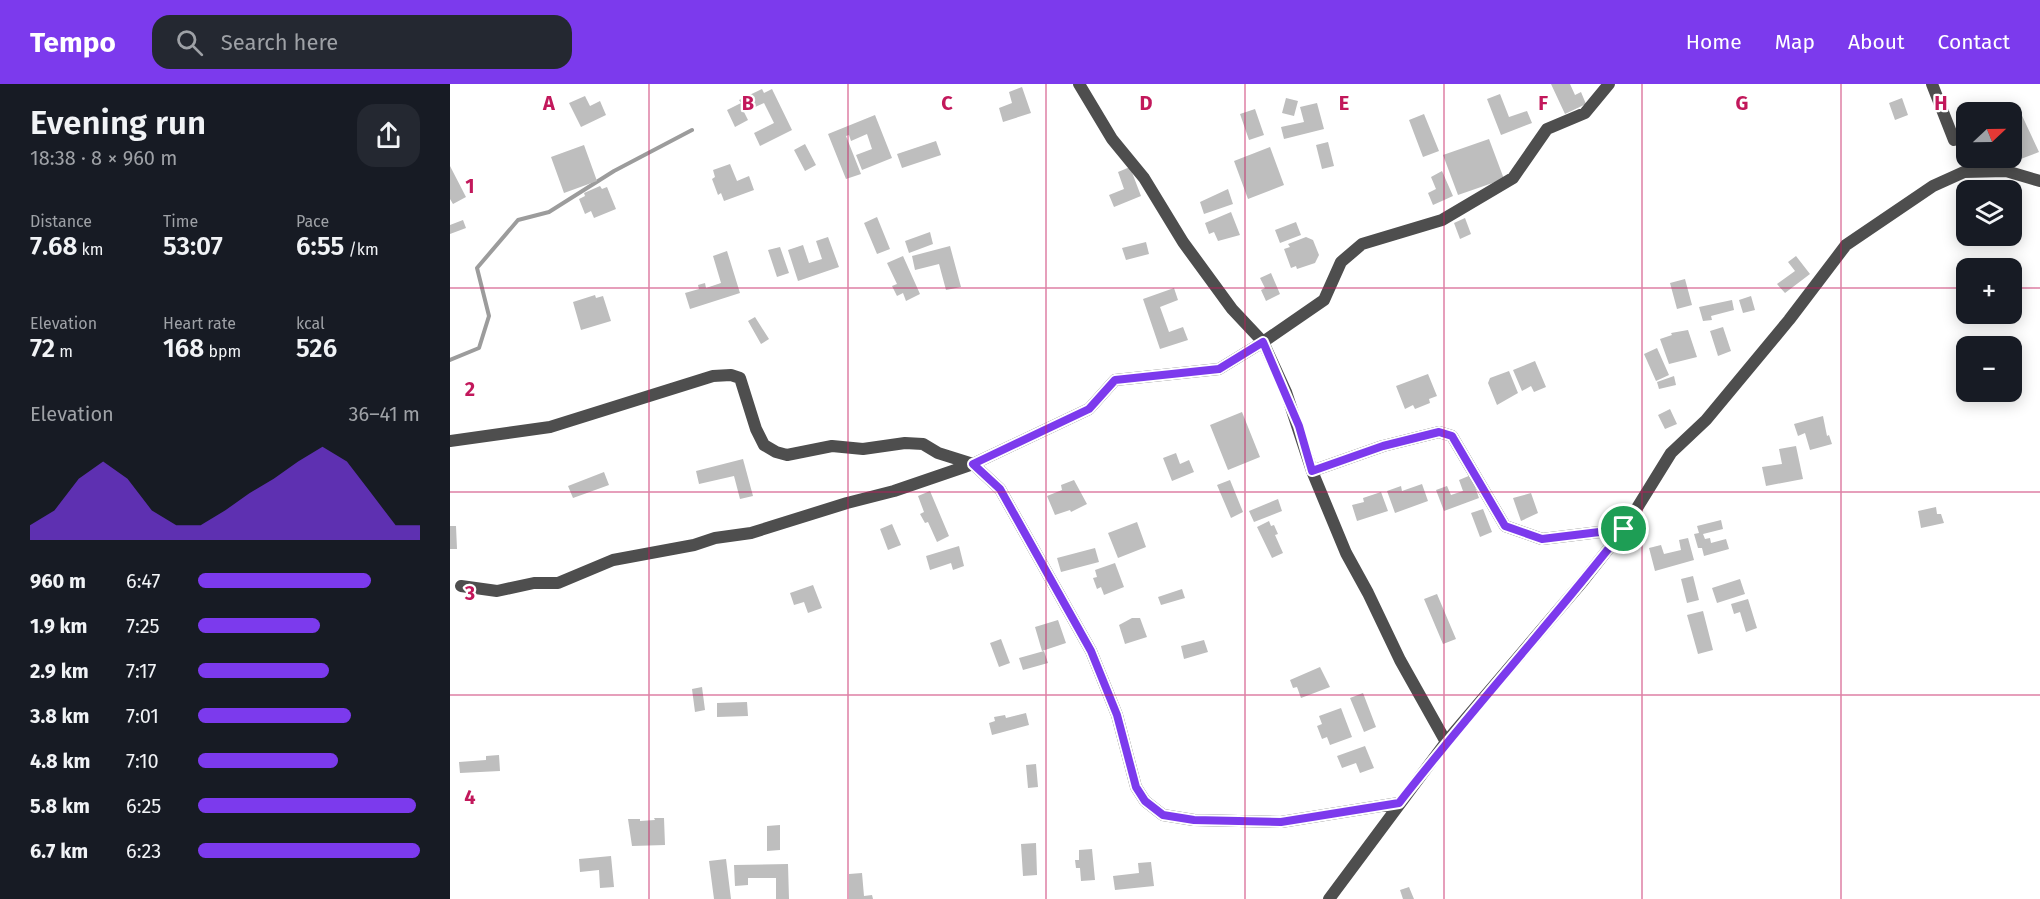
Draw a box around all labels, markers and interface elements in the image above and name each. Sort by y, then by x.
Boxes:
search box [152,15,572,69]
text: Tempo [30,26,116,59]
icon: search [173,26,206,59]
text: Search here [221,29,338,56]
text: Home [1686,29,1742,55]
text: Map [1775,29,1815,55]
text: About [1848,29,1905,55]
text: Contact [1938,29,2010,55]
text: A [542,91,556,115]
text: B [742,91,754,115]
text: C [941,91,953,115]
text: D [1139,91,1153,115]
text: E [1339,91,1349,115]
text: F [1538,91,1548,115]
text: G [1736,91,1748,115]
text: H [1934,91,1948,115]
north arrow [1956,102,2022,168]
map controls [1956,102,2022,402]
text: Evening run [30,103,206,143]
button: share [357,104,420,167]
text: 18:38 · 8 × 960 m [30,146,177,170]
text: 1 [465,174,475,198]
button: layers [1956,180,2022,246]
text: Distance [30,212,92,231]
text: Time [163,212,198,231]
text: Pace [296,212,329,231]
text: 7.68 [30,231,77,262]
text: 53:07 [163,231,223,262]
text: 6:55 [296,231,344,262]
text: km [77,240,104,259]
text: /km [344,240,379,259]
button: + [1956,258,2022,324]
text: Elevation [30,314,97,333]
text: Heart rate [163,314,236,333]
text: kcal [296,314,325,333]
text: 72 [30,333,55,364]
text: 168 [163,333,204,364]
text: 526 [296,333,337,364]
button: − [1956,336,2022,402]
text: m [55,342,73,361]
text: bpm [204,342,241,361]
text: 2 [465,377,475,401]
text: Elevation [30,402,114,426]
text: 36–41 m [349,402,420,426]
pin [1598,503,1649,554]
icon: arrive [1607,512,1640,545]
text: 960 m [30,569,86,593]
text: 6:47 [126,569,160,593]
text: 3 [464,581,475,605]
text: 1.9 km [30,614,88,638]
text: 7:25 [126,614,160,638]
text: 2.9 km [30,659,89,683]
text: 7:17 [126,659,156,683]
text: 3.8 km [30,704,90,728]
text: 7:01 [126,704,159,728]
text: 4.8 km [30,749,90,773]
text: 7:10 [126,749,159,773]
text: 4 [464,785,476,809]
text: 5.8 km [30,794,90,818]
text: 6:25 [126,794,161,818]
text: 6.7 km [30,839,88,863]
text: 6:23 [126,839,161,863]

